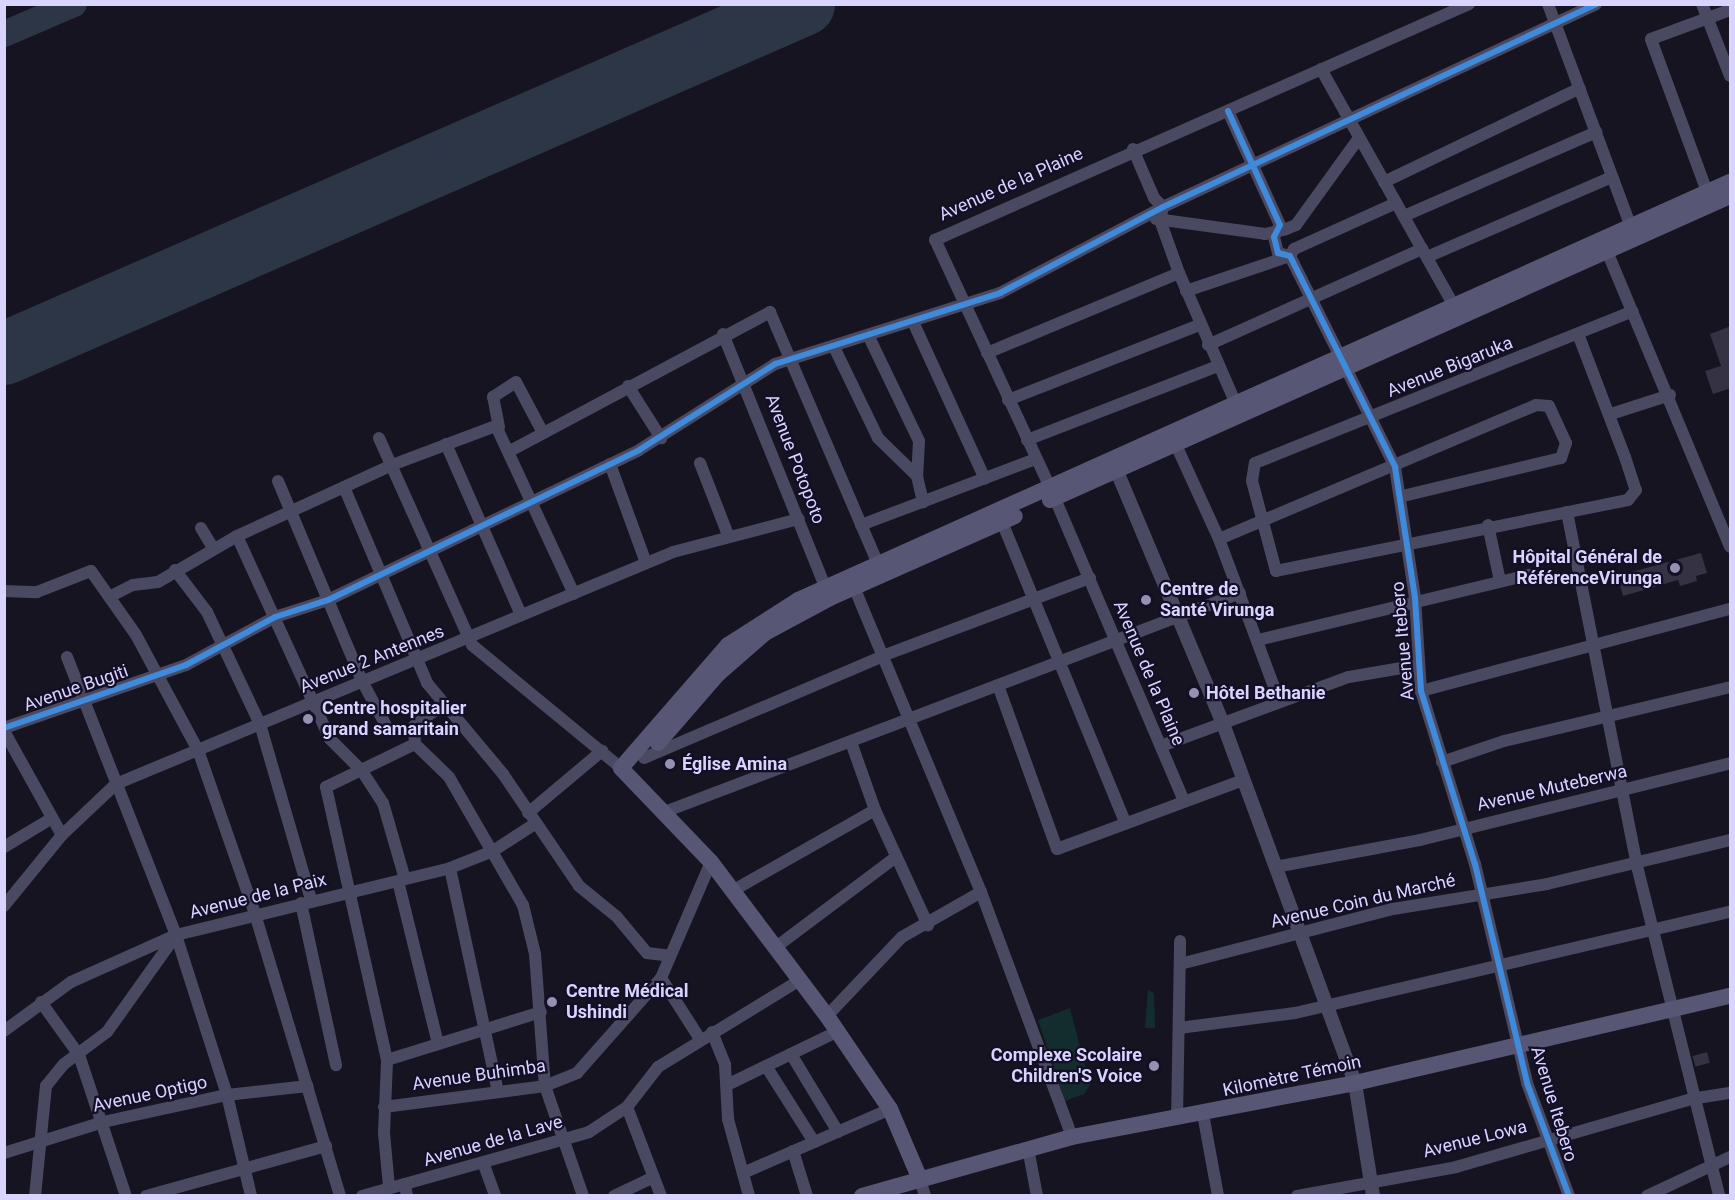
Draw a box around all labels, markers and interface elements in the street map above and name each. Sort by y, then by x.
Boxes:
street label: Avenue de la Plaine [936,143,1086,225]
street label: Avenue Bigaruka [1384,332,1516,402]
street label: Avenue Potopoto [760,391,830,527]
place label: Hôpital Général de RéférenceVirunga [1512,547,1662,590]
marker: Hôpital Général de RéférenceVirunga [1666,559,1684,577]
place label: Centre de Santé Virunga [1160,579,1274,622]
street label: Avenue Itebero [1387,581,1419,701]
marker: Centre de Santé Virunga [1137,591,1155,609]
street label: Avenue de la Plaine [1109,597,1189,749]
street label: Avenue 2 Antennes [297,620,447,698]
street label: Avenue Bugiti [21,660,131,716]
place label: Hôtel Bethanie [1206,682,1326,704]
marker: Hôtel Bethanie [1187,686,1201,700]
place label: Centre hospitalier grand samaritain [322,698,466,740]
marker: Centre hospitalier grand samaritain [299,710,317,728]
place label: Église Amina [682,753,787,775]
marker: Église Amina [663,757,677,771]
street label: Avenue Muteberwa [1475,760,1629,816]
street label: Avenue de la Paix [187,869,329,923]
street label: Avenue Coin du Marché [1269,869,1457,933]
place label: Centre Médical Ushindi [566,981,688,1024]
marker: Centre Médical Ushindi [543,993,561,1011]
street label: Avenue Itebero [1526,1044,1582,1164]
place label: Complexe Scolaire Children'S Voice [991,1045,1142,1088]
street label: Kilomètre Témoin [1221,1051,1363,1101]
street label: Avenue Buhimba [411,1055,547,1095]
marker: Complexe Scolaire Children'S Voice [1147,1059,1161,1073]
street label: Avenue Optigo [91,1071,209,1117]
street label: Avenue de la Lave [421,1111,565,1171]
street label: Avenue Lowa [1421,1116,1529,1162]

